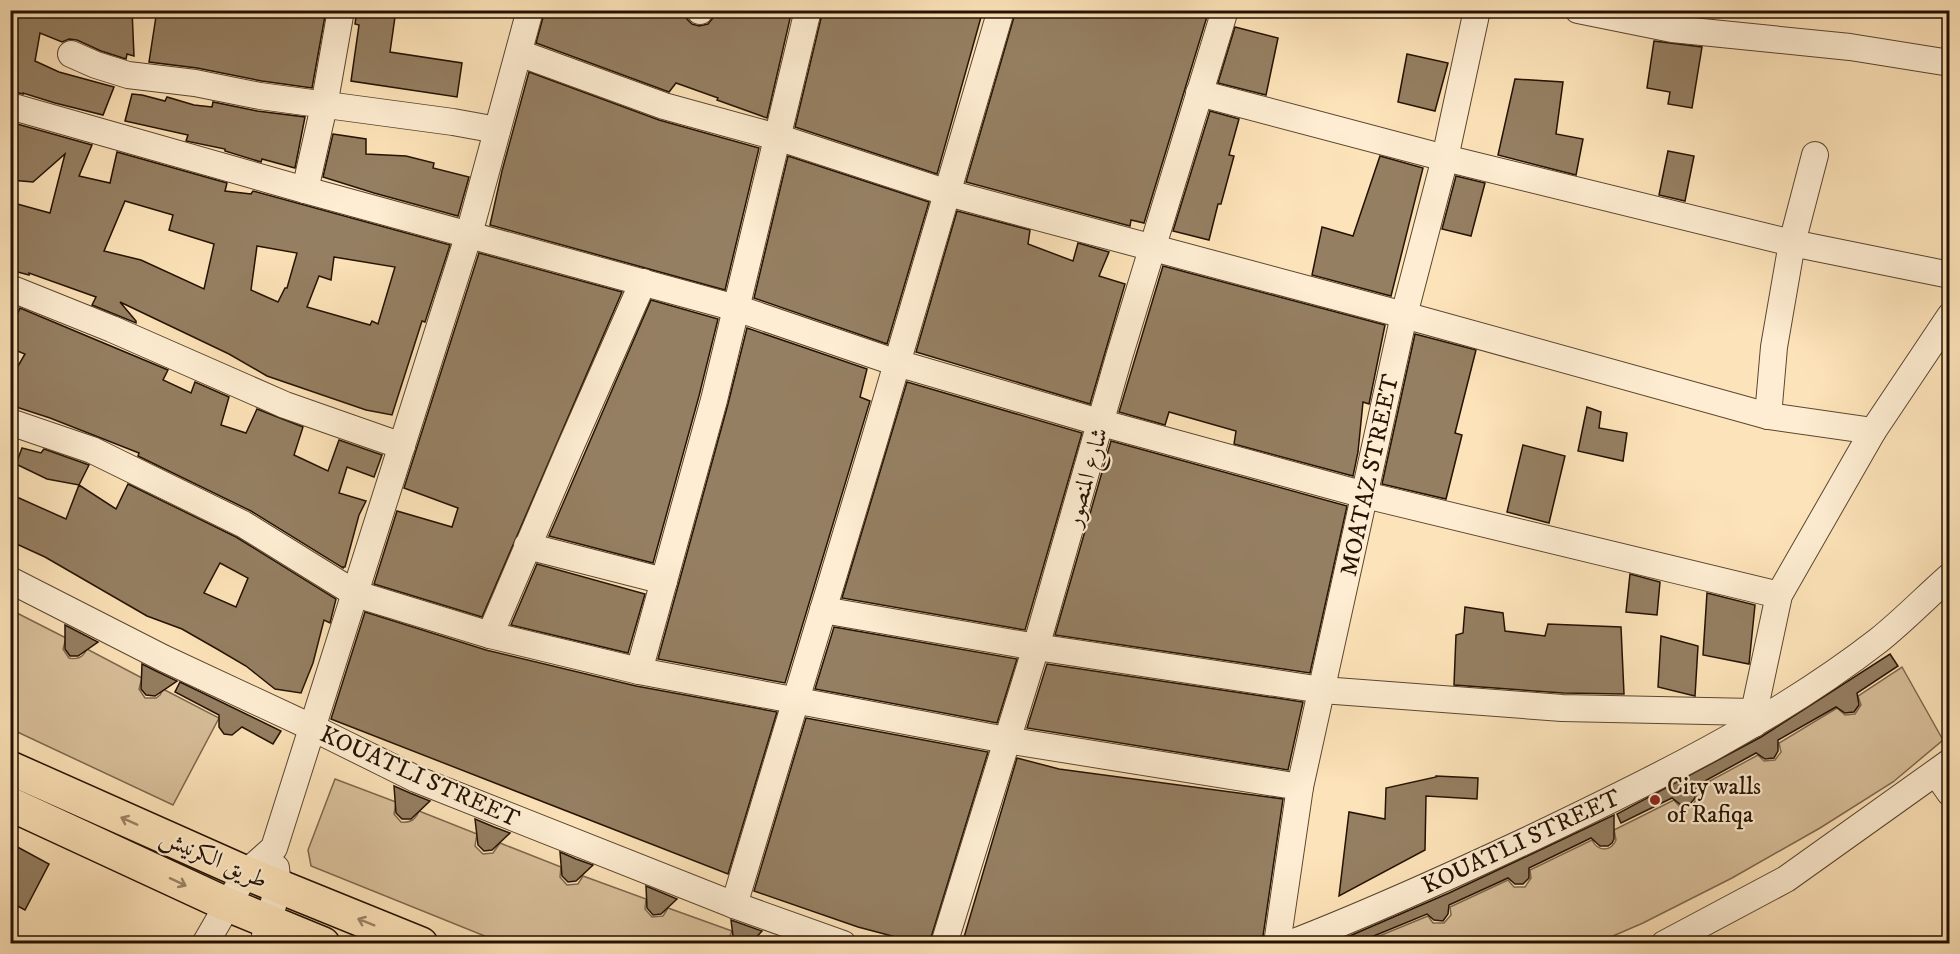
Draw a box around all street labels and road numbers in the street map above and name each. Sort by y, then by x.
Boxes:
street label: MOATAZ STREET [1334,372,1406,579]
street label: شارع المنصور [1058,424,1119,533]
street label: KOUATLI STREET [315,719,524,834]
street label: KOUATLI STREET [1418,783,1625,901]
street label: طريق الكرنيش [155,822,272,896]

